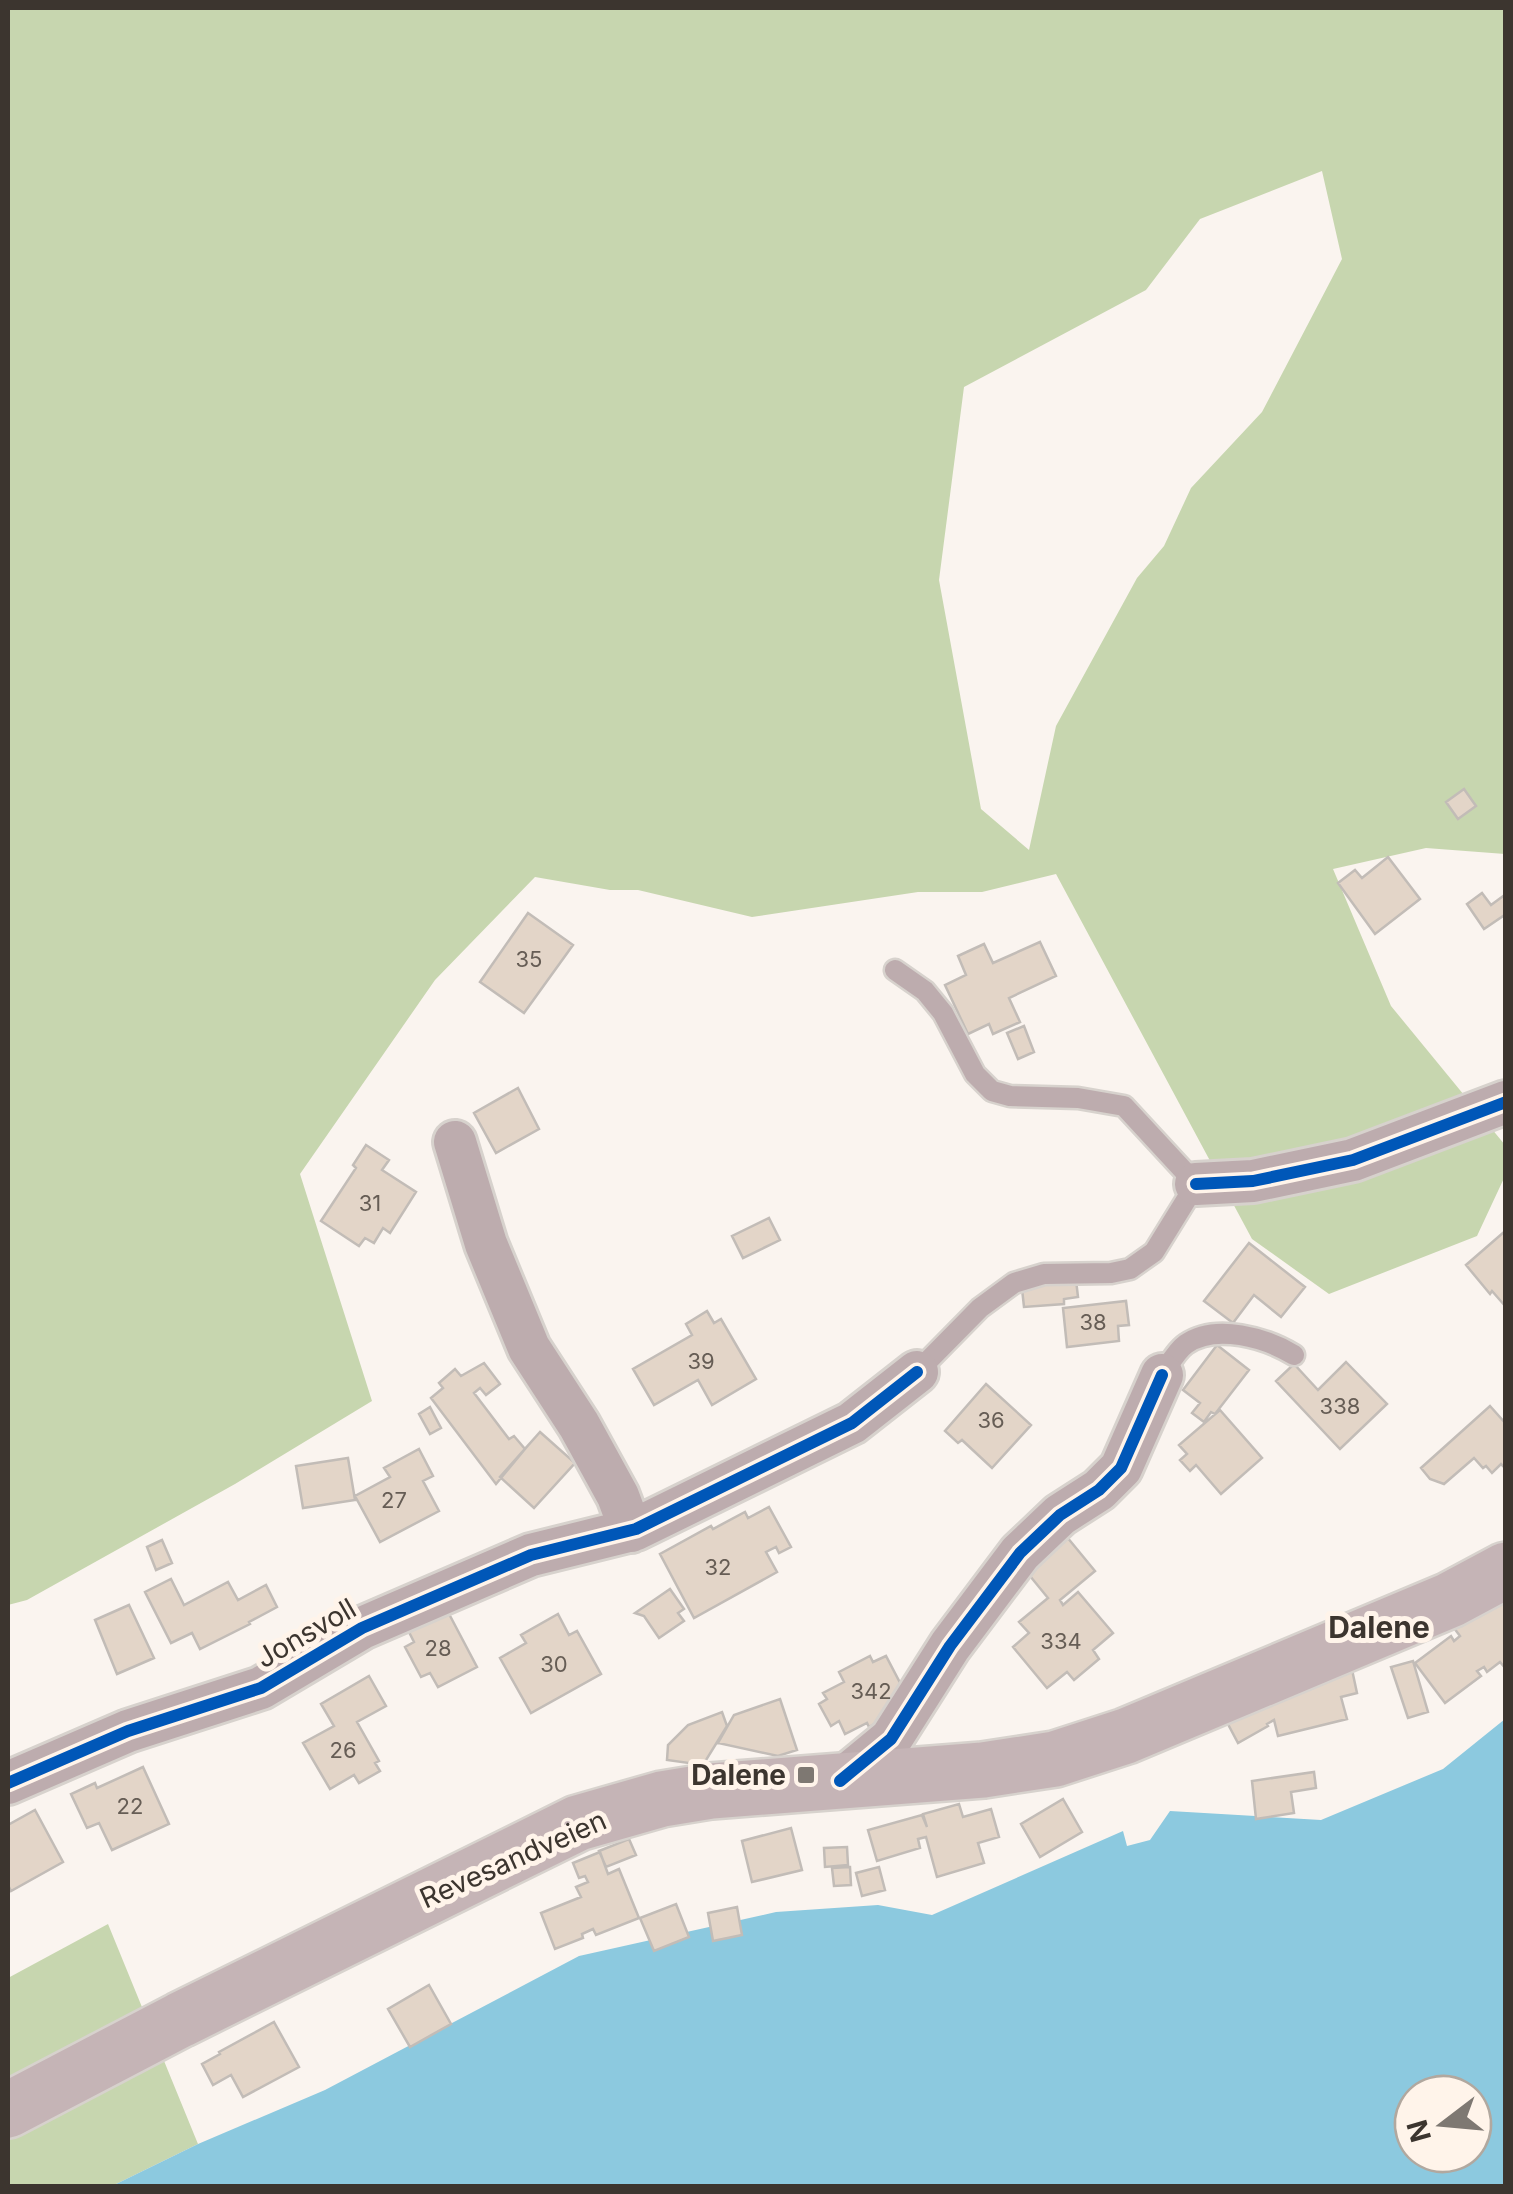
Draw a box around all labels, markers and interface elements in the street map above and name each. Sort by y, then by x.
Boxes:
house number: 35 [516,946,542,972]
house number: 31 [359,1190,381,1216]
house number: 38 [1079,1309,1107,1335]
house number: 39 [687,1348,715,1374]
house number: 338 [1320,1393,1360,1419]
house number: 36 [977,1407,1005,1433]
house number: 27 [381,1487,407,1513]
house number: 32 [704,1554,732,1580]
street label: Jonsvoll [250,1591,362,1675]
district label: Dalene [1328,1609,1430,1645]
house number: 334 [1040,1628,1082,1654]
house number: 28 [424,1635,452,1661]
house number: 30 [540,1651,568,1677]
house number: 342 [850,1678,892,1704]
house number: 26 [329,1737,357,1763]
place label: Dalene [691,1758,786,1792]
marker: Dalene [795,1764,817,1786]
house number: 22 [117,1793,143,1819]
street label: Revesandveien [415,1803,611,1915]
north arrow [1393,2074,1493,2174]
text: N [1400,2116,1438,2146]

